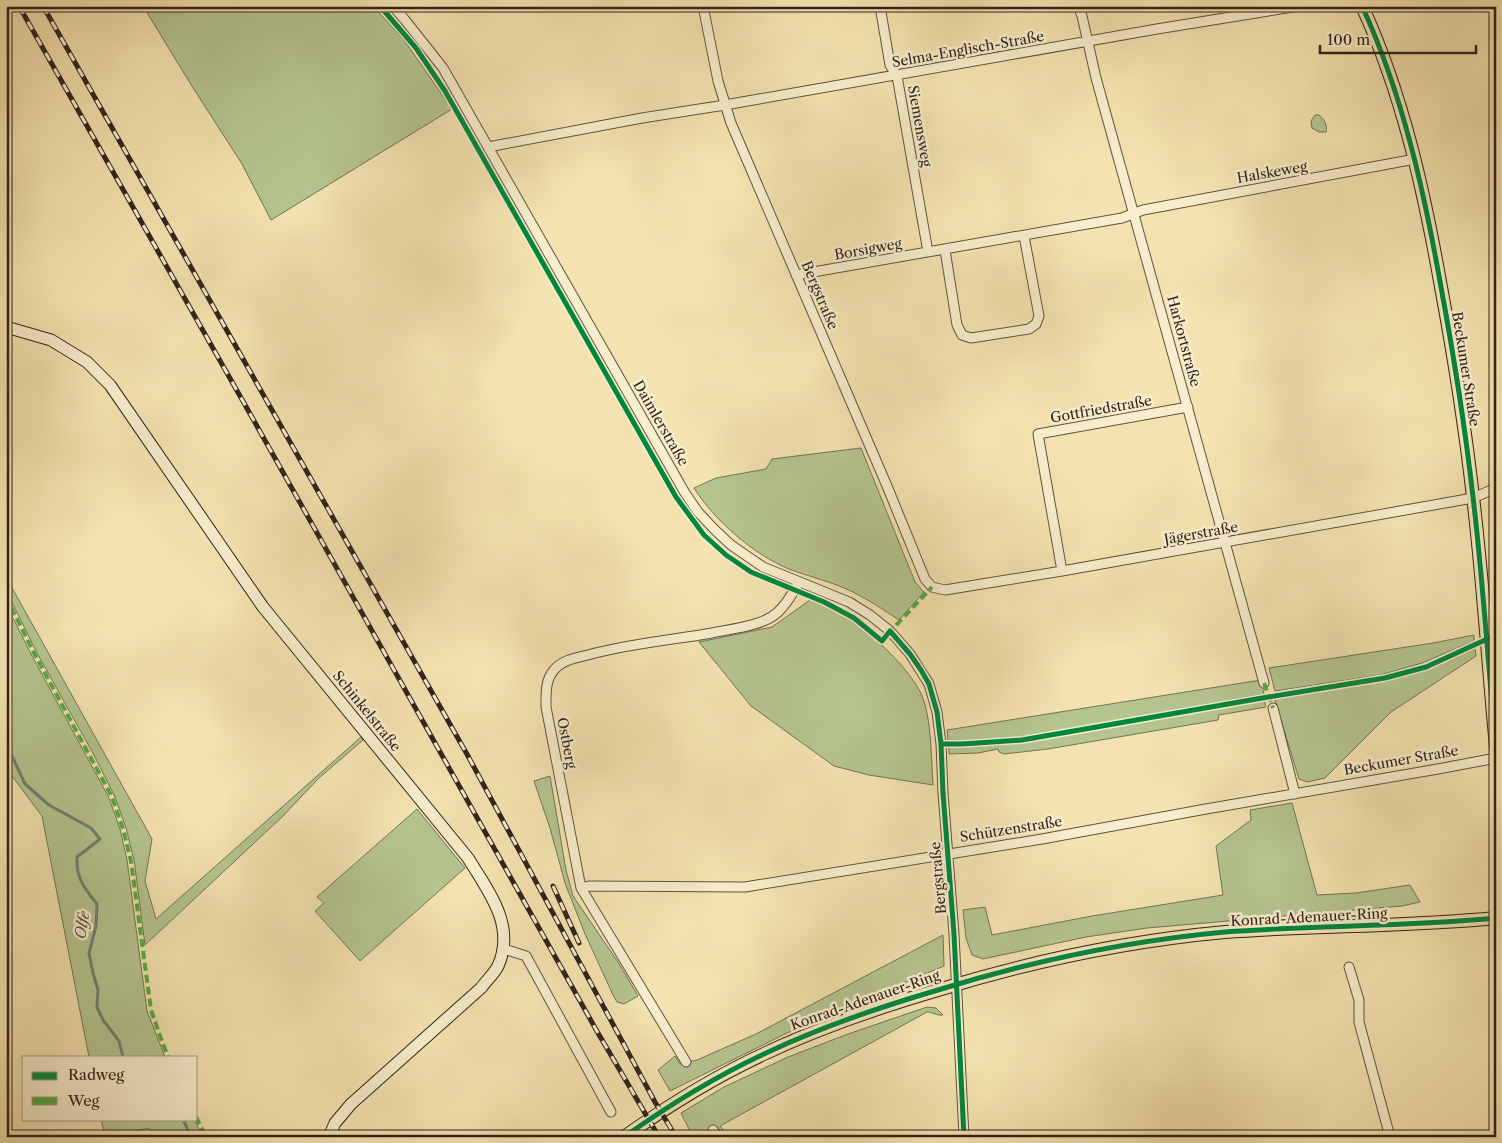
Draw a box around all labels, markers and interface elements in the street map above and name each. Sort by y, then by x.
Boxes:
scale bar [1320,22,1476,54]
street label: Selma-Englisch-Straße [891,27,1046,71]
text: 100 m [1327,30,1370,49]
street label: Siemensweg [904,84,936,169]
street label: Halskeweg [1235,157,1309,187]
street label: Borsigweg [833,234,904,264]
street label: Bergstraße [798,258,843,332]
street label: Harkortstraße [1163,293,1205,389]
street label: Beckumer Straße [1448,310,1484,428]
street label: Daimlerstraße [629,377,693,469]
street label: Gottfriedstraße [1049,391,1153,427]
street label: Jägerstraße [1161,518,1240,549]
street label: Schinkelstraße [329,667,405,755]
street label: Ostberg [553,716,581,771]
street label: Beckumer Straße [1342,741,1460,779]
street label: Schützenstraße [959,812,1064,846]
street label: Bergstraße [926,841,950,915]
street label: Konrad-Adenauer-Ring [1230,904,1388,930]
water label: Olfe [70,909,94,940]
street label: Konrad-Adenauer-Ring [788,966,943,1034]
legend [22,1056,198,1120]
text: Radweg [68,1065,124,1084]
text: Weg [67,1091,100,1110]

